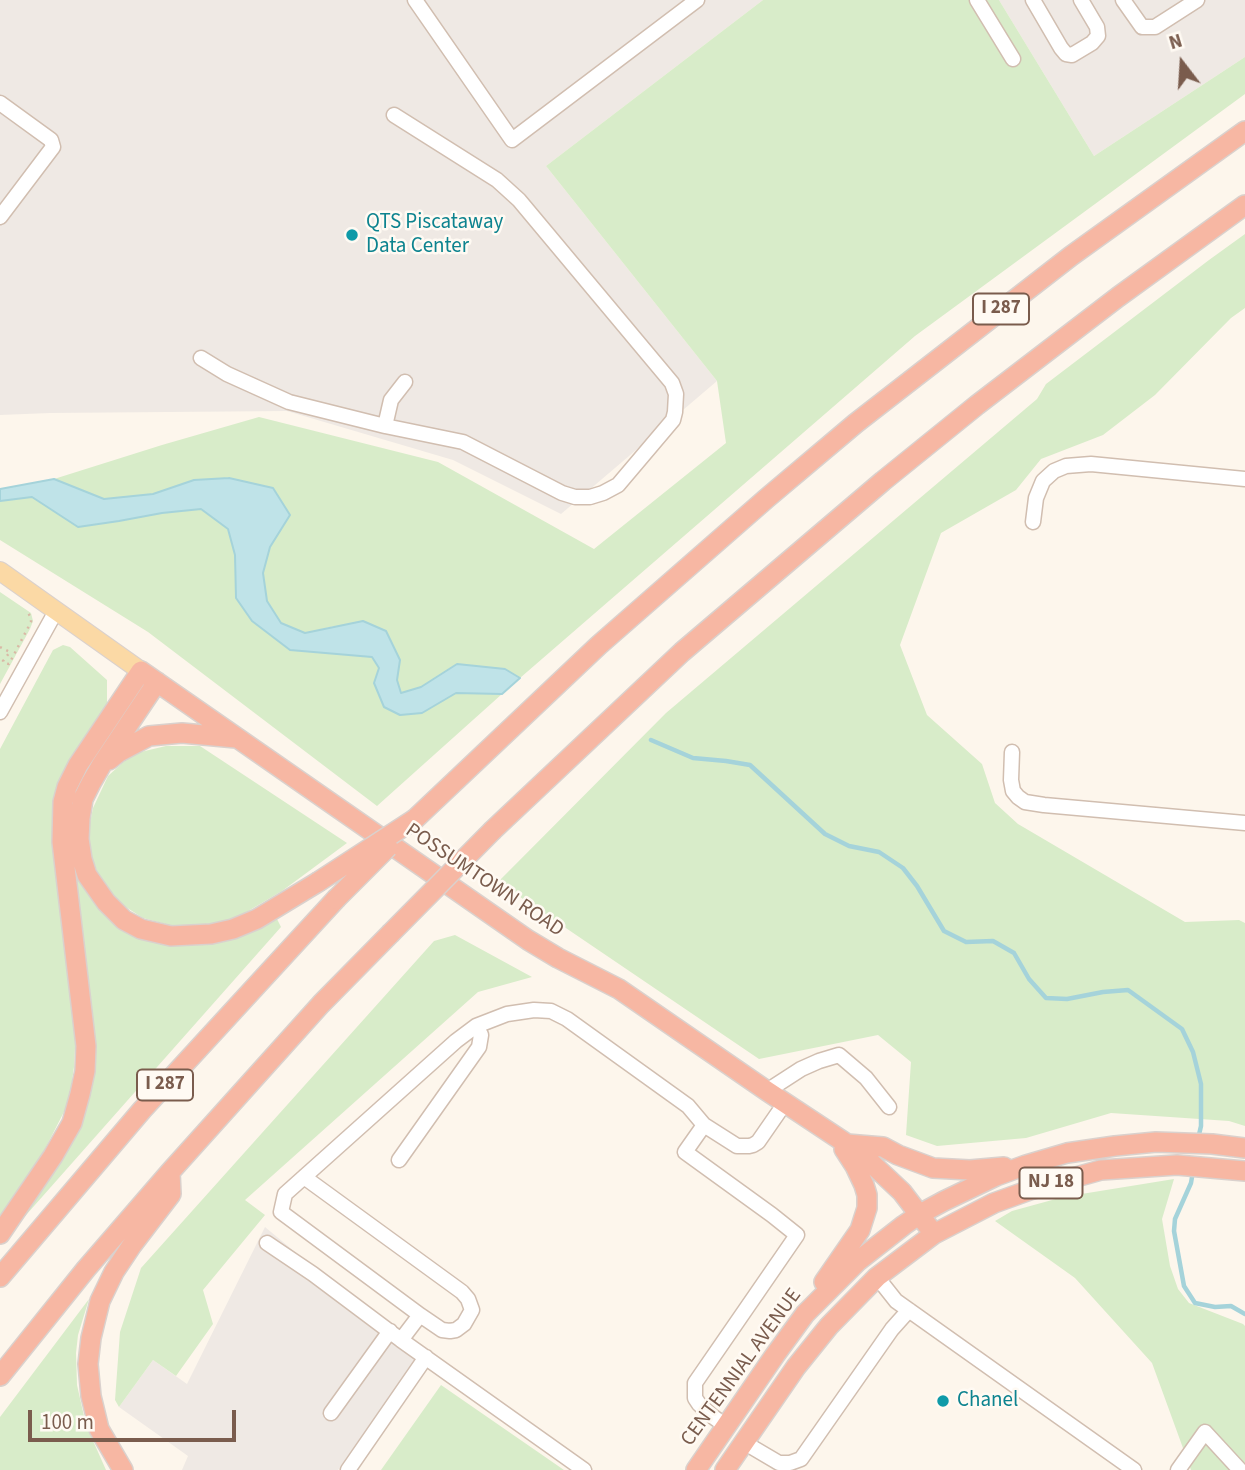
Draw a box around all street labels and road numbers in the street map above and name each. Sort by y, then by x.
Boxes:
road number: I 287 [973,294,1029,324]
street label: POSSUMTOWN ROAD [400,819,568,943]
road number: I 287 [137,1070,193,1100]
road number: NJ 18 [1020,1168,1082,1198]
street label: CENTENNIAL AVENUE [676,1284,808,1452]

